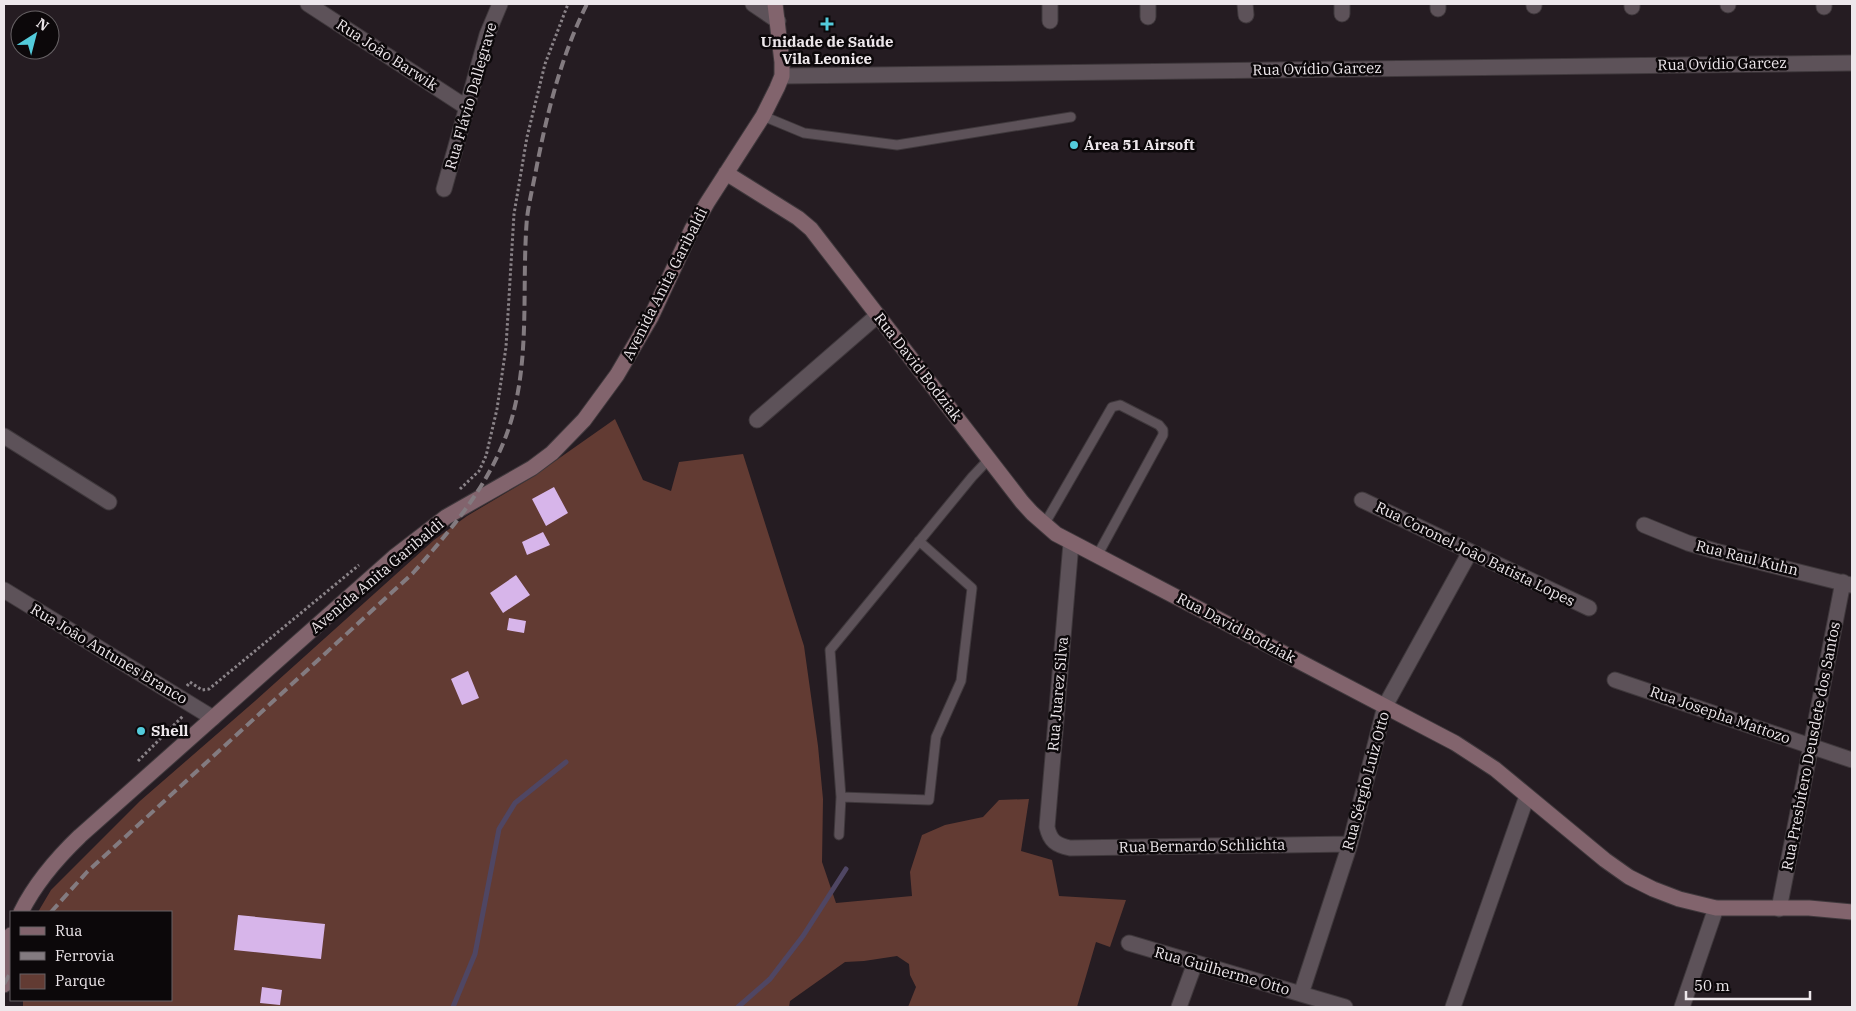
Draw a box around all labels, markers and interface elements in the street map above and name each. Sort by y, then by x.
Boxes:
north arrow [10,10,60,60]
text: N [33,14,52,35]
street label: Rua João Barwik [333,15,442,95]
marker: Unidade de Saúde Vila Leonice [820,17,834,31]
street label: Rua Flávio Dallegrave [440,20,501,172]
place label: Unidade de Saúde Vila Leonice [760,32,894,68]
street label: Rua Ovídio Garcez [1657,53,1787,74]
street label: Rua Ovídio Garcez [1252,58,1382,79]
place label: Área 51 Airsoft [1084,135,1195,154]
marker: Área 51 Airsoft [1068,139,1080,151]
street label: Avenida Anita Garibaldi [618,204,711,363]
street label: Rua David Bodziak [870,309,967,425]
street label: Rua Coronel João Batista Lopes [1372,497,1578,610]
street label: Avenida Anita Garibaldi [306,514,448,637]
street label: Rua Raul Kuhn [1694,536,1801,580]
street label: Rua David Bodziak [1174,588,1299,667]
street label: Rua João Antunes Branco [27,599,191,708]
street label: Rua Presbítero Deusdete dos Santos [1777,620,1844,872]
street label: Rua Juarez Silva [1043,636,1072,752]
street label: Rua Josepha Mattozo [1647,682,1793,748]
street label: Rua Sérgio Luiz Otto [1338,709,1393,852]
place label: Shell [151,721,189,740]
marker: Shell [135,725,147,737]
street label: Rua Bernardo Schlichta [1118,835,1286,856]
legend [10,911,172,1001]
text: Rua [55,921,82,940]
street label: Rua Guilherme Otto [1152,942,1292,999]
text: Ferrovia [55,946,114,965]
scale bar [1686,968,1810,1000]
text: Parque [55,971,105,990]
text: 50 m [1694,976,1730,995]

